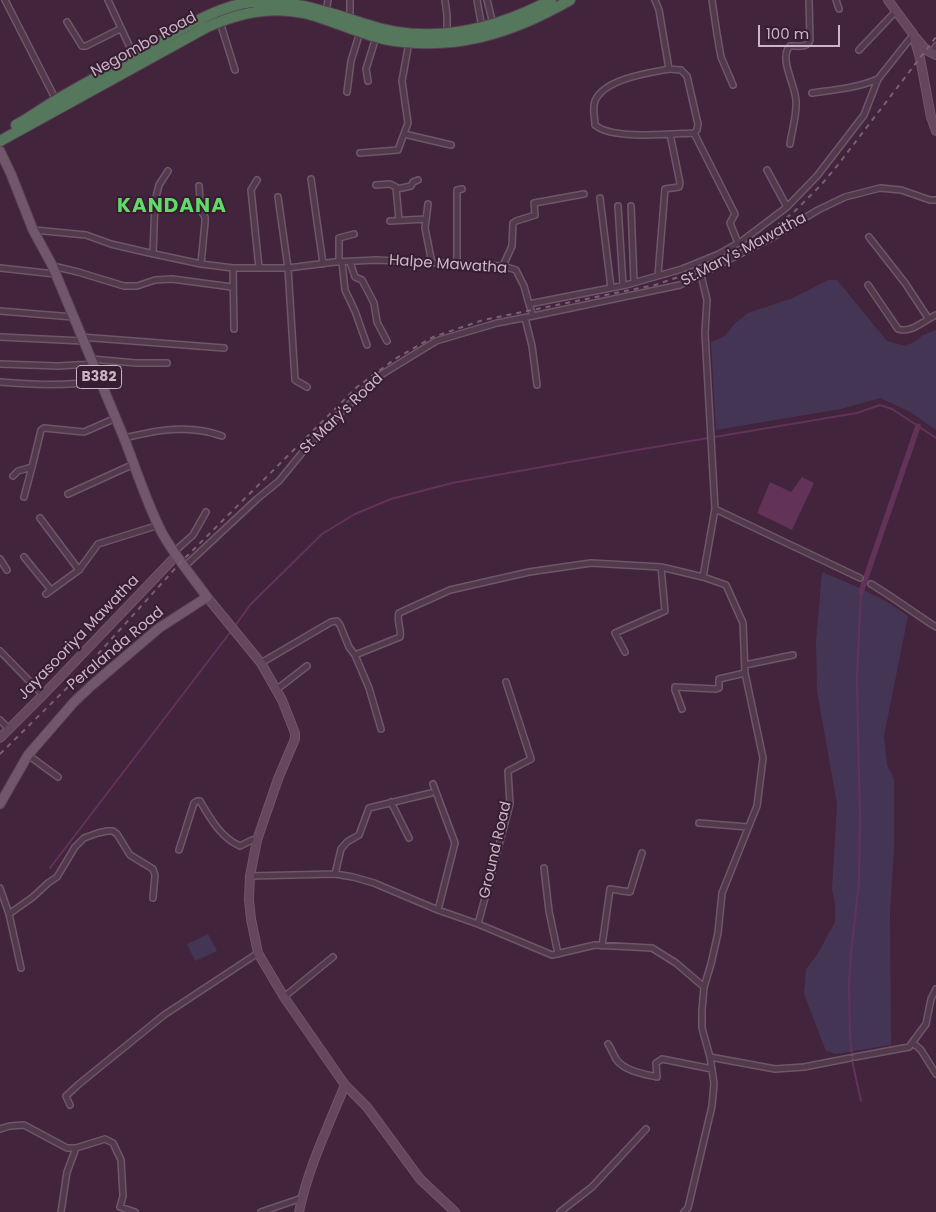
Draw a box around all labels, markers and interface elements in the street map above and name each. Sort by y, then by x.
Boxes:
street label: Negombo Road [88,9,200,81]
scale bar [761,15,844,47]
text: 100 m [766,23,809,44]
district label: KANDANA [116,195,228,219]
street label: St.Mary's Mawatha [678,209,810,291]
street label: Halpe Mawatha [388,252,508,278]
road number: B382 [76,366,122,388]
street label: St Mary's Road [297,370,387,458]
street label: Jayasooriya Mawatha [15,572,143,704]
street label: Peralanda Road [64,603,168,695]
street label: Ground Road [476,800,516,900]

